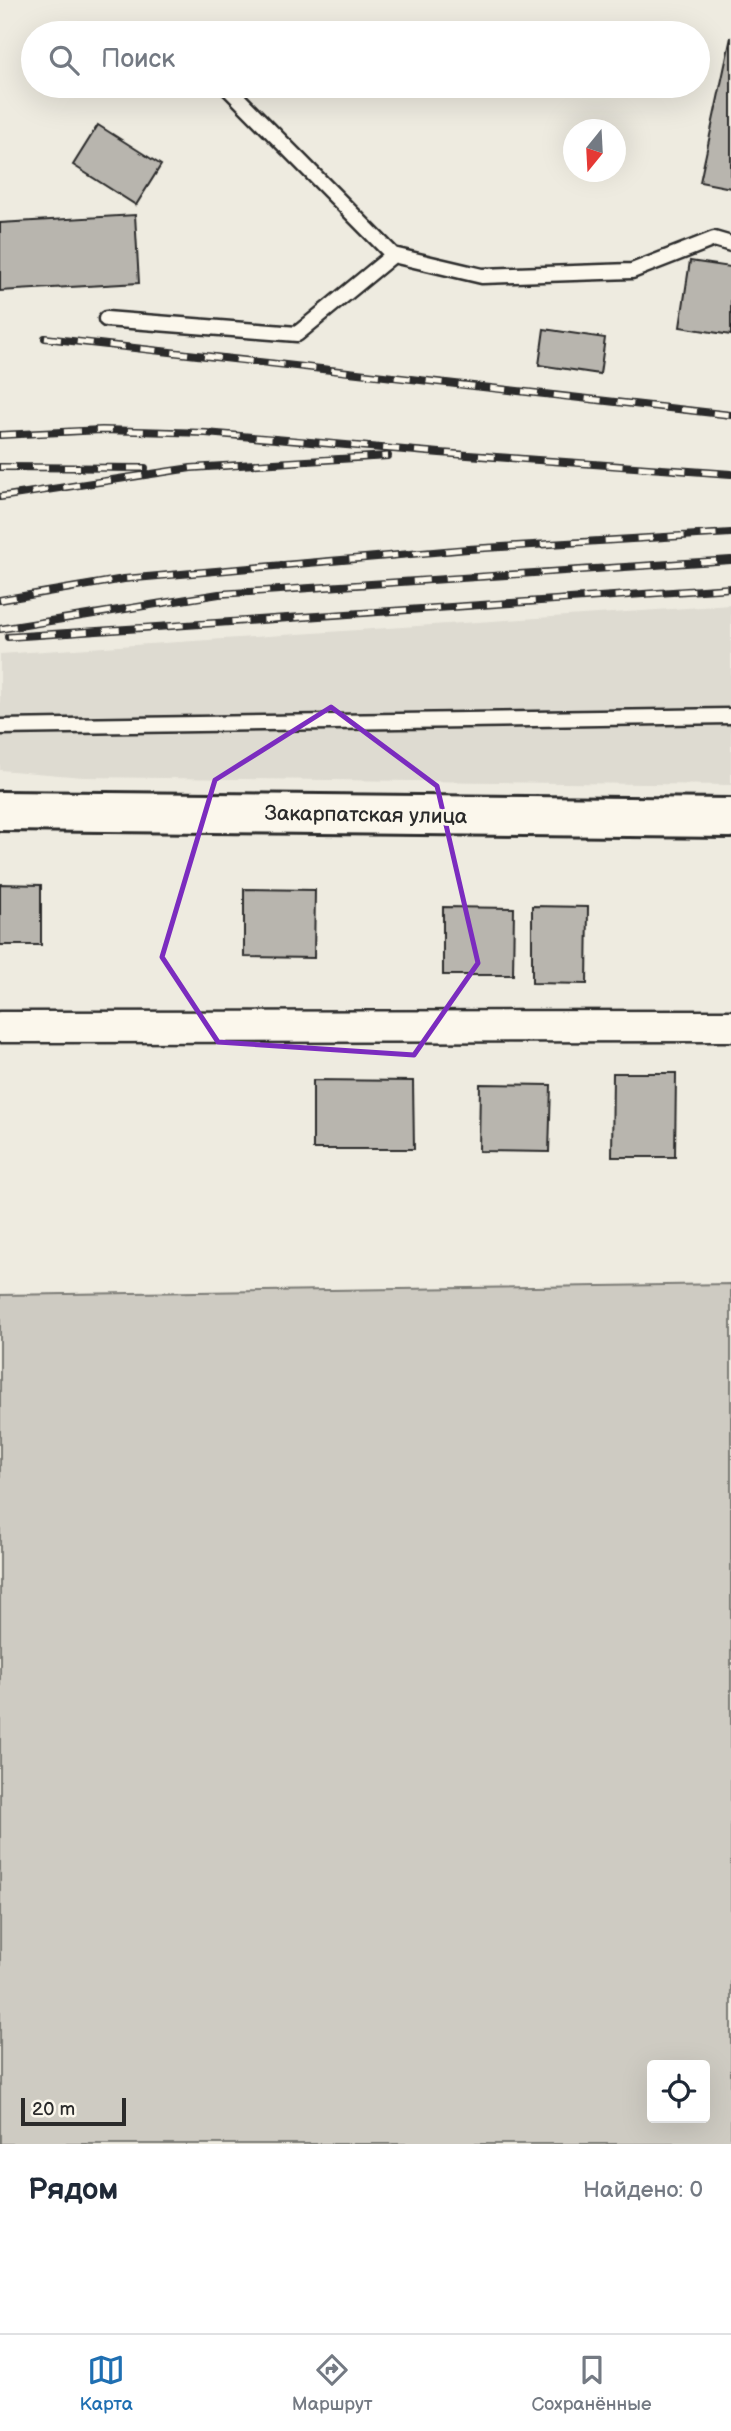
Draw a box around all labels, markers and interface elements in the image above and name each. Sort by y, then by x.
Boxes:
search box [21,21,710,98]
icon: search [45,41,83,79]
text: Поиск [101,44,175,75]
north arrow [563,119,626,182]
street label: Закарпатская улица [264,801,468,829]
map controls [647,2060,710,2123]
button: locate [647,2060,710,2123]
scale bar [21,2095,126,2127]
text: 20 m [32,2098,75,2121]
text: Рядом [28,2172,118,2208]
text: Найдено: 0 [583,2176,703,2204]
tab: Карта [79,2351,133,2416]
tab: Маршрут [292,2351,373,2416]
tab: Сохранённые [532,2351,652,2416]

